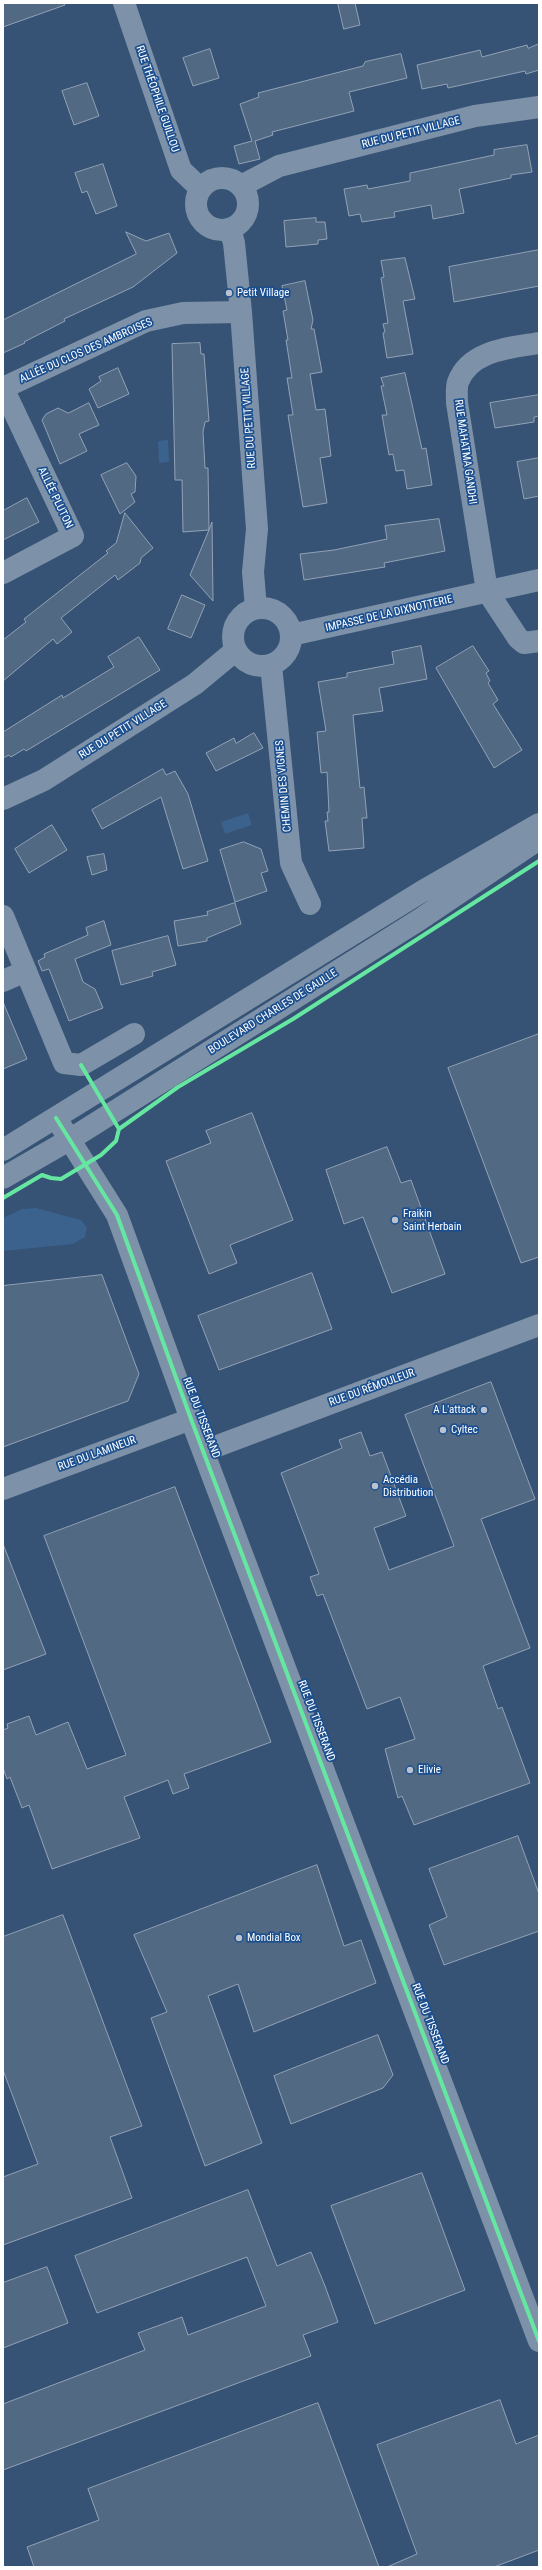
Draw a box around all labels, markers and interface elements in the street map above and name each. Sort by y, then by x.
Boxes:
street label: RUE THÉOPHILE GUILLOU [133,44,181,154]
street label: RUE DU PETIT VILLAGE [360,114,462,152]
place label: Petit Village [237,286,289,300]
marker: Petit Village [224,288,234,298]
street label: ALLÉE DU CLOS DES AMBROISES [18,316,154,386]
street label: RUE DU PETIT VILLAGE [239,367,259,469]
street label: RUE MAHATMA GANDHI [451,399,479,505]
street label: ALLÉE PLUTON [34,465,76,531]
street label: IMPASSE DE LA DIXNOTTERIE [324,593,454,635]
street label: RUE DU PETIT VILLAGE [77,698,169,762]
street label: CHEMIN DES VIGNES [273,739,295,833]
street label: BOULEVARD CHARLES DE GAULLE [206,967,340,1057]
place label: Fraikin Saint Herbain [403,1207,461,1233]
marker: Fraikin Saint Herbain [390,1215,400,1225]
street label: RUE DU RÉMOULEUR [327,1366,417,1410]
street label: RUE DU TISSERAND [179,1376,223,1460]
place label: A L'attack [433,1403,476,1417]
marker: A L'attack [479,1405,489,1415]
place label: Cyltec [451,1423,478,1437]
marker: Cyltec [438,1425,448,1435]
street label: RUE DU LAMINEUR [56,1434,138,1474]
place label: Accédia Distribution [383,1473,433,1499]
marker: Accédia Distribution [370,1481,380,1491]
street label: RUE DU TISSERAND [294,1679,338,1763]
place label: Elivie [418,1763,441,1777]
marker: Elivie [405,1765,415,1775]
place label: Mondial Box [247,1931,301,1945]
marker: Mondial Box [234,1933,244,1943]
street label: RUE DU TISSERAND [408,1982,452,2066]

